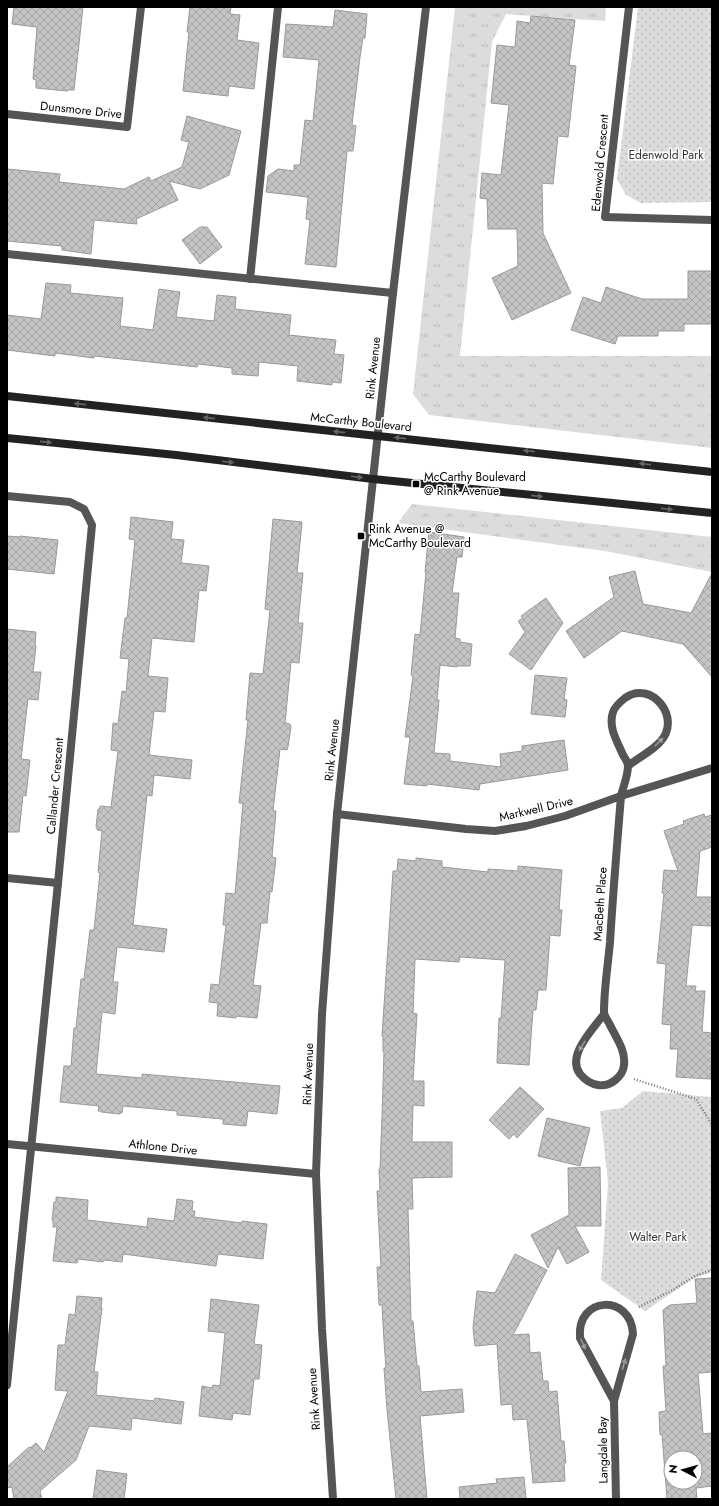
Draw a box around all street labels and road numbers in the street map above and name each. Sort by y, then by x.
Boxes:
street label: Dunsmore Drive [39,97,123,123]
street label: Edenwold Crescent [587,113,613,213]
street label: Rink Avenue [361,336,385,400]
street label: McCarthy Boulevard [309,408,413,436]
street label: Rink Avenue [320,718,344,782]
street label: Callander Crescent [42,737,68,835]
street label: Markwell Drive [497,792,575,826]
street label: MacBeth Place [588,867,612,941]
street label: Rink Avenue [298,1043,318,1105]
street label: Athlone Drive [128,1134,198,1160]
street label: Rink Avenue [303,1367,325,1431]
street label: Langdale Bay [593,1416,613,1484]

